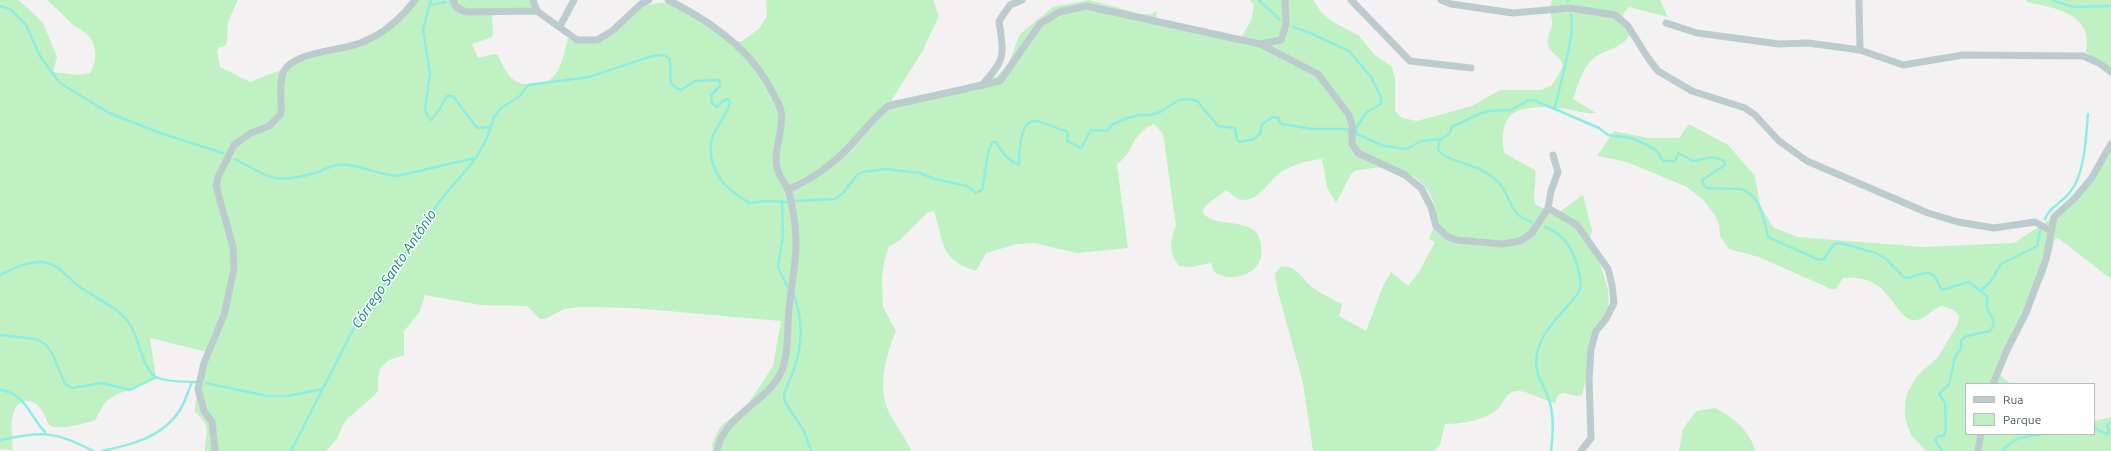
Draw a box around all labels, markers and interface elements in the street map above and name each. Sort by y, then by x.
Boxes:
water label: Córrego Santo Antônio [348,206,440,332]
legend [1965,383,2095,435]
text: Rua [2003,393,2024,406]
text: Parque [2003,413,2041,426]

